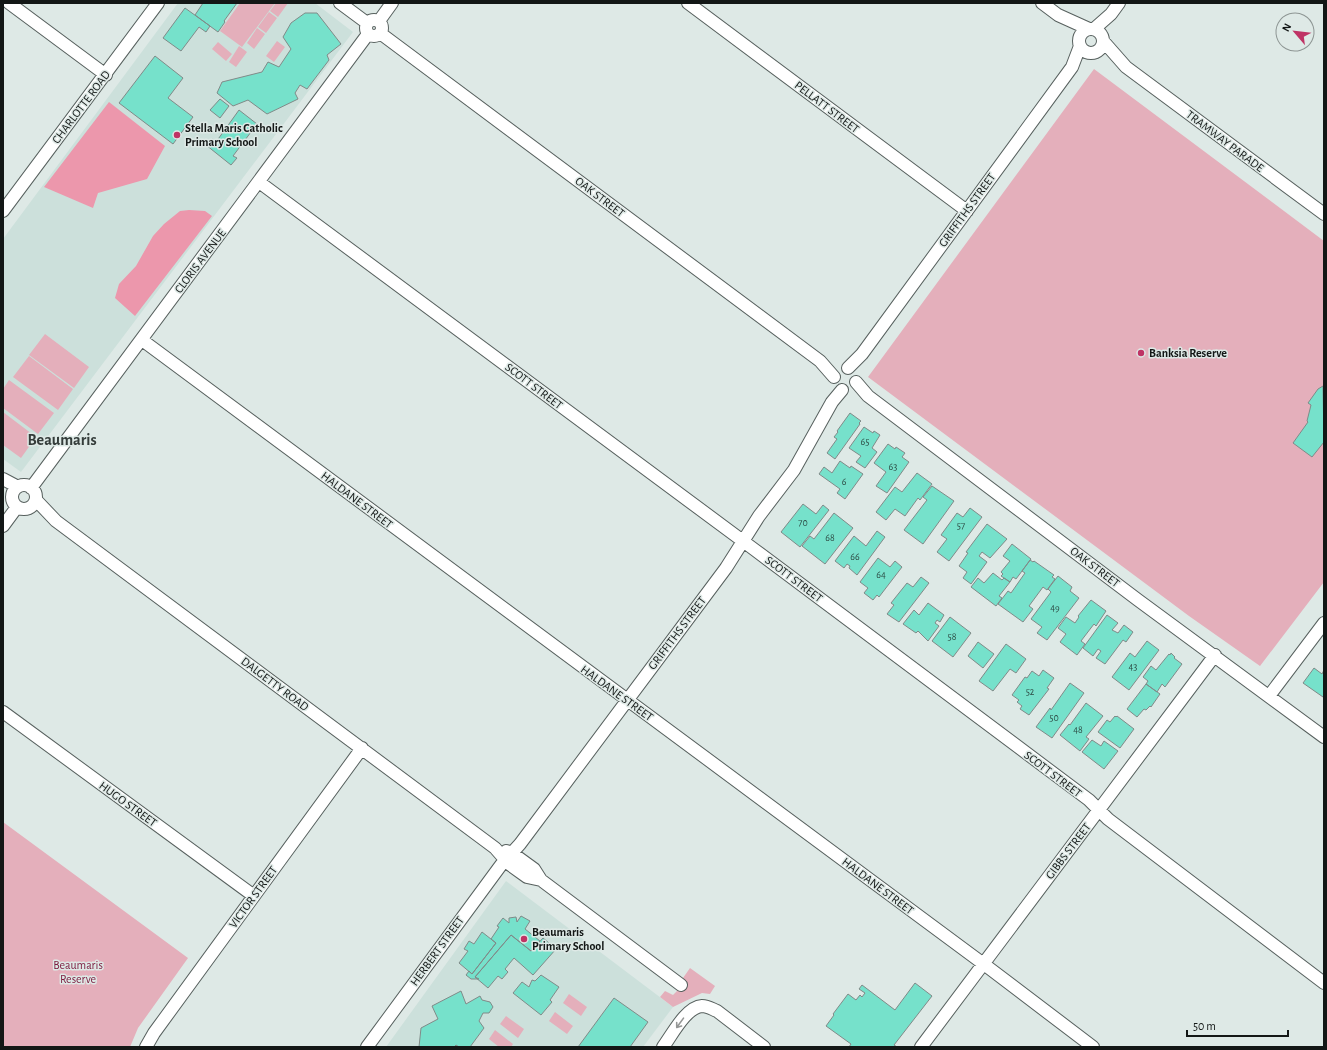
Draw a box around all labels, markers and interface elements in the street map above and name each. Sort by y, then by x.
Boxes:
north arrow [1275,12,1315,52]
text: N [1280,22,1293,34]
street label: CHARLOTTE ROAD [50,68,112,146]
street label: PELLATT STREET [792,79,862,135]
street label: TRAMWAY PARADE [1184,108,1266,174]
place label: Stella Maris Catholic Primary School [185,122,283,149]
marker: Stella Maris Catholic Primary School [172,130,182,140]
street label: GRIFFITHS STREET [936,171,998,249]
street label: OAK STREET [573,175,627,219]
street label: CLORIS AVENUE [172,227,228,295]
place label: Banksia Reserve [1149,347,1227,359]
marker: Banksia Reserve [1136,348,1146,358]
street label: SCOTT STREET [503,361,565,411]
district label: Beaumaris [27,432,97,448]
house number: 65 [861,437,869,447]
house number: 63 [889,462,897,472]
street label: HALDANE STREET [319,469,395,531]
house number: 6 [842,477,847,487]
house number: 70 [798,518,808,528]
house number: 57 [957,521,965,531]
house number: 68 [825,533,835,543]
street label: OAK STREET [1068,545,1122,589]
house number: 66 [850,552,860,562]
street label: SCOTT STREET [763,554,825,604]
house number: 64 [876,570,886,580]
street label: GRIFFITHS STREET [646,594,708,672]
house number: 49 [1050,603,1060,613]
house number: 58 [948,632,957,642]
street label: DALGETTY ROAD [239,655,311,713]
house number: 43 [1129,662,1137,672]
street label: HALDANE STREET [579,663,655,723]
house number: 52 [1026,687,1035,697]
house number: 50 [1049,713,1059,723]
house number: 48 [1073,725,1083,735]
street label: SCOTT STREET [1022,749,1084,799]
street label: HUGO STREET [97,779,159,829]
street label: GIBBS STREET [1043,821,1093,881]
street label: HALDANE STREET [840,855,916,917]
street label: VICTOR STREET [227,864,279,930]
street label: HERBERT STREET [408,914,466,988]
place label: Beaumaris Primary School [532,926,604,953]
marker: Beaumaris Primary School [519,934,529,944]
park label: Beaumaris Reserve [53,959,103,985]
scale bar [1187,1012,1288,1038]
one-way arrow [676,1017,684,1028]
text: 50 m [1193,1020,1216,1032]

